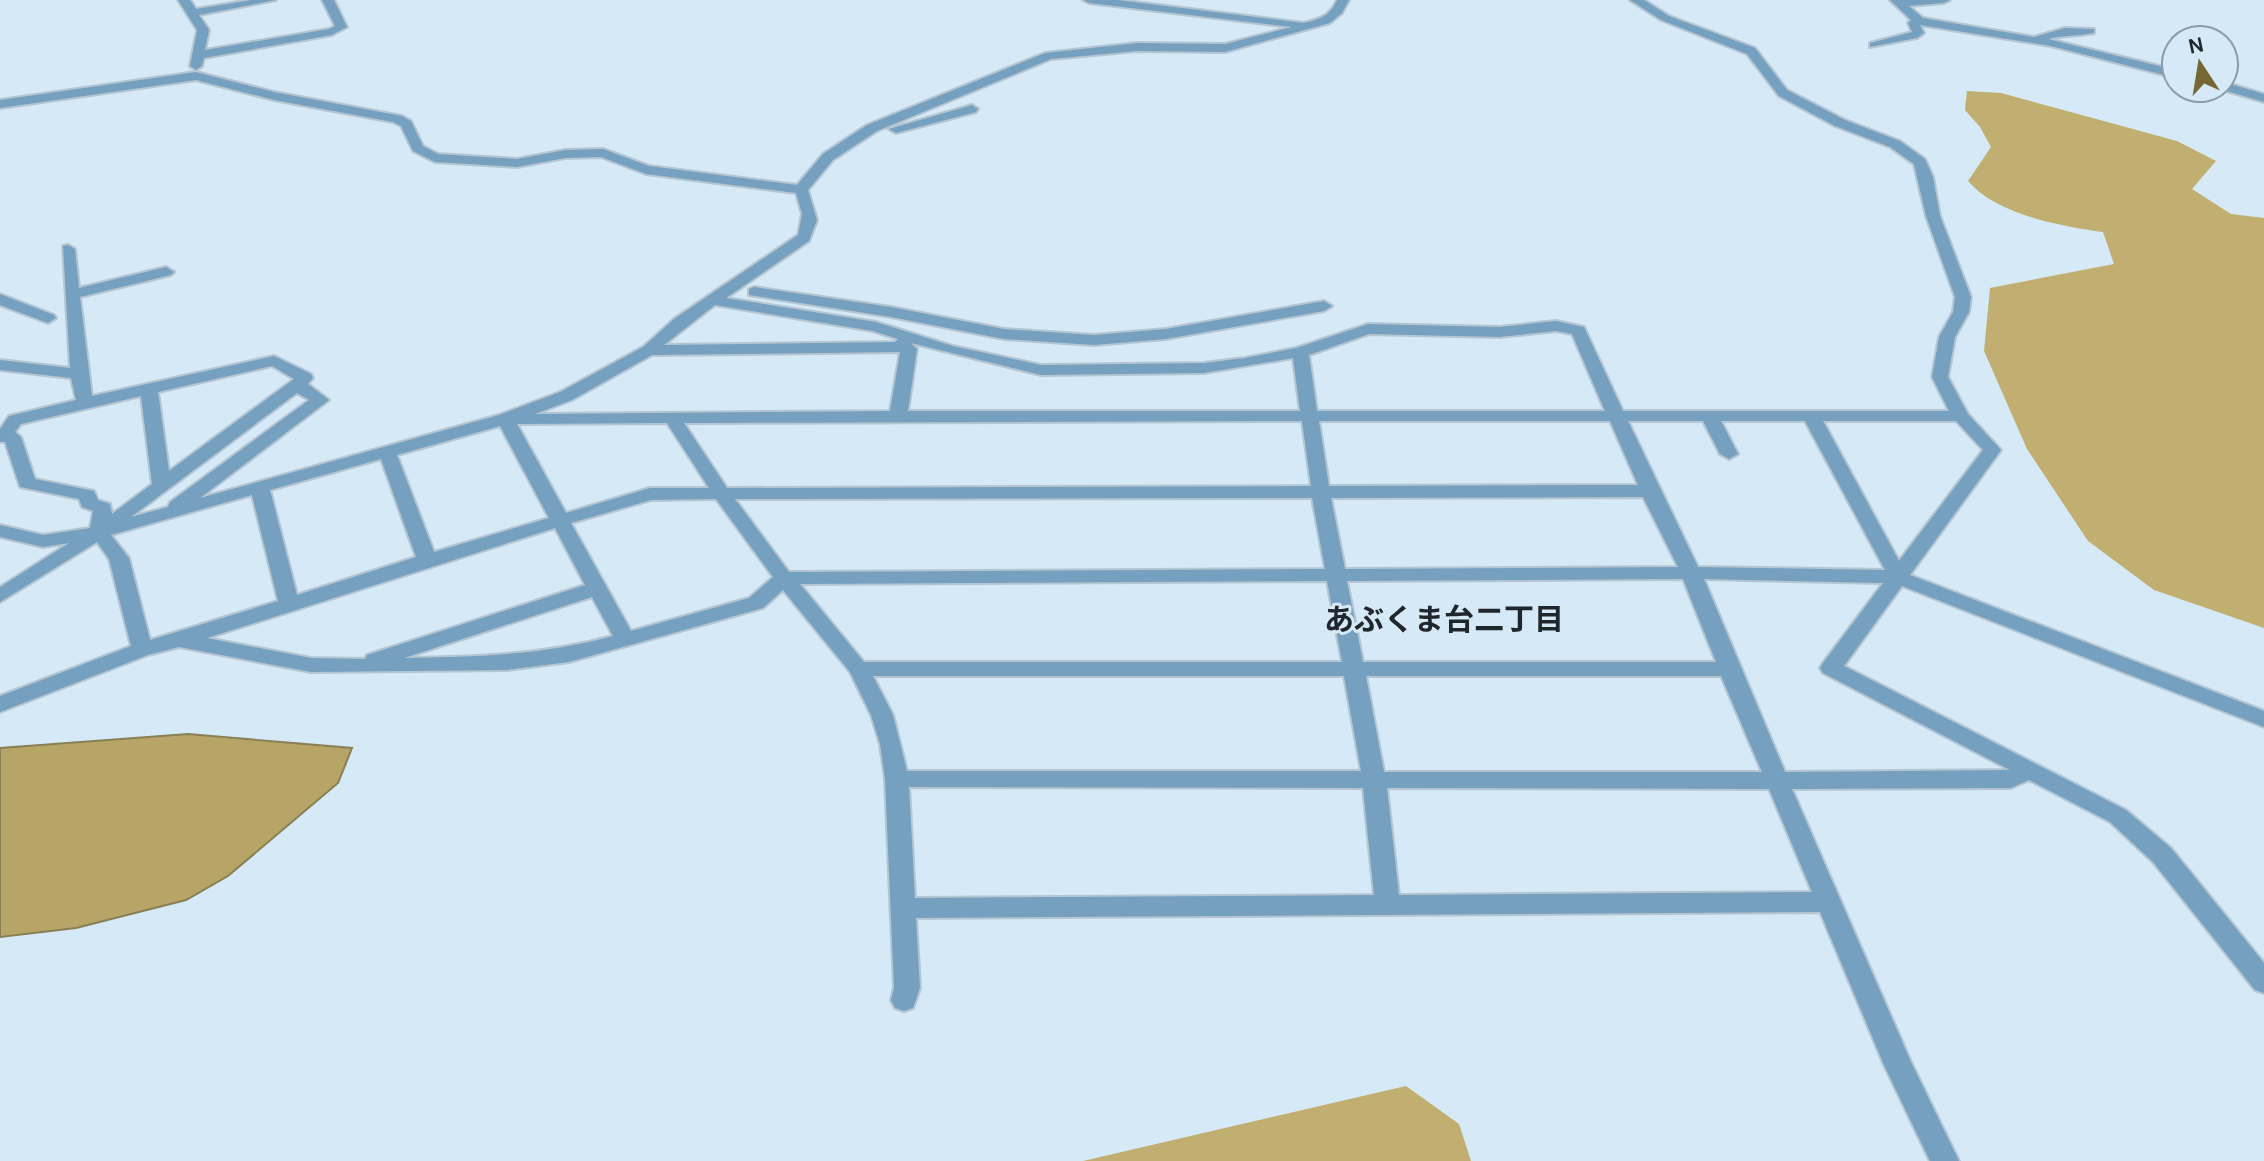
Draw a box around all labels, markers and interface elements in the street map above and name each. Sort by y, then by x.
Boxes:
north arrow [2160,24,2240,104]
text: N [2186,31,2206,60]
district label: あぶくま台二丁目 [1324,602,1564,638]

